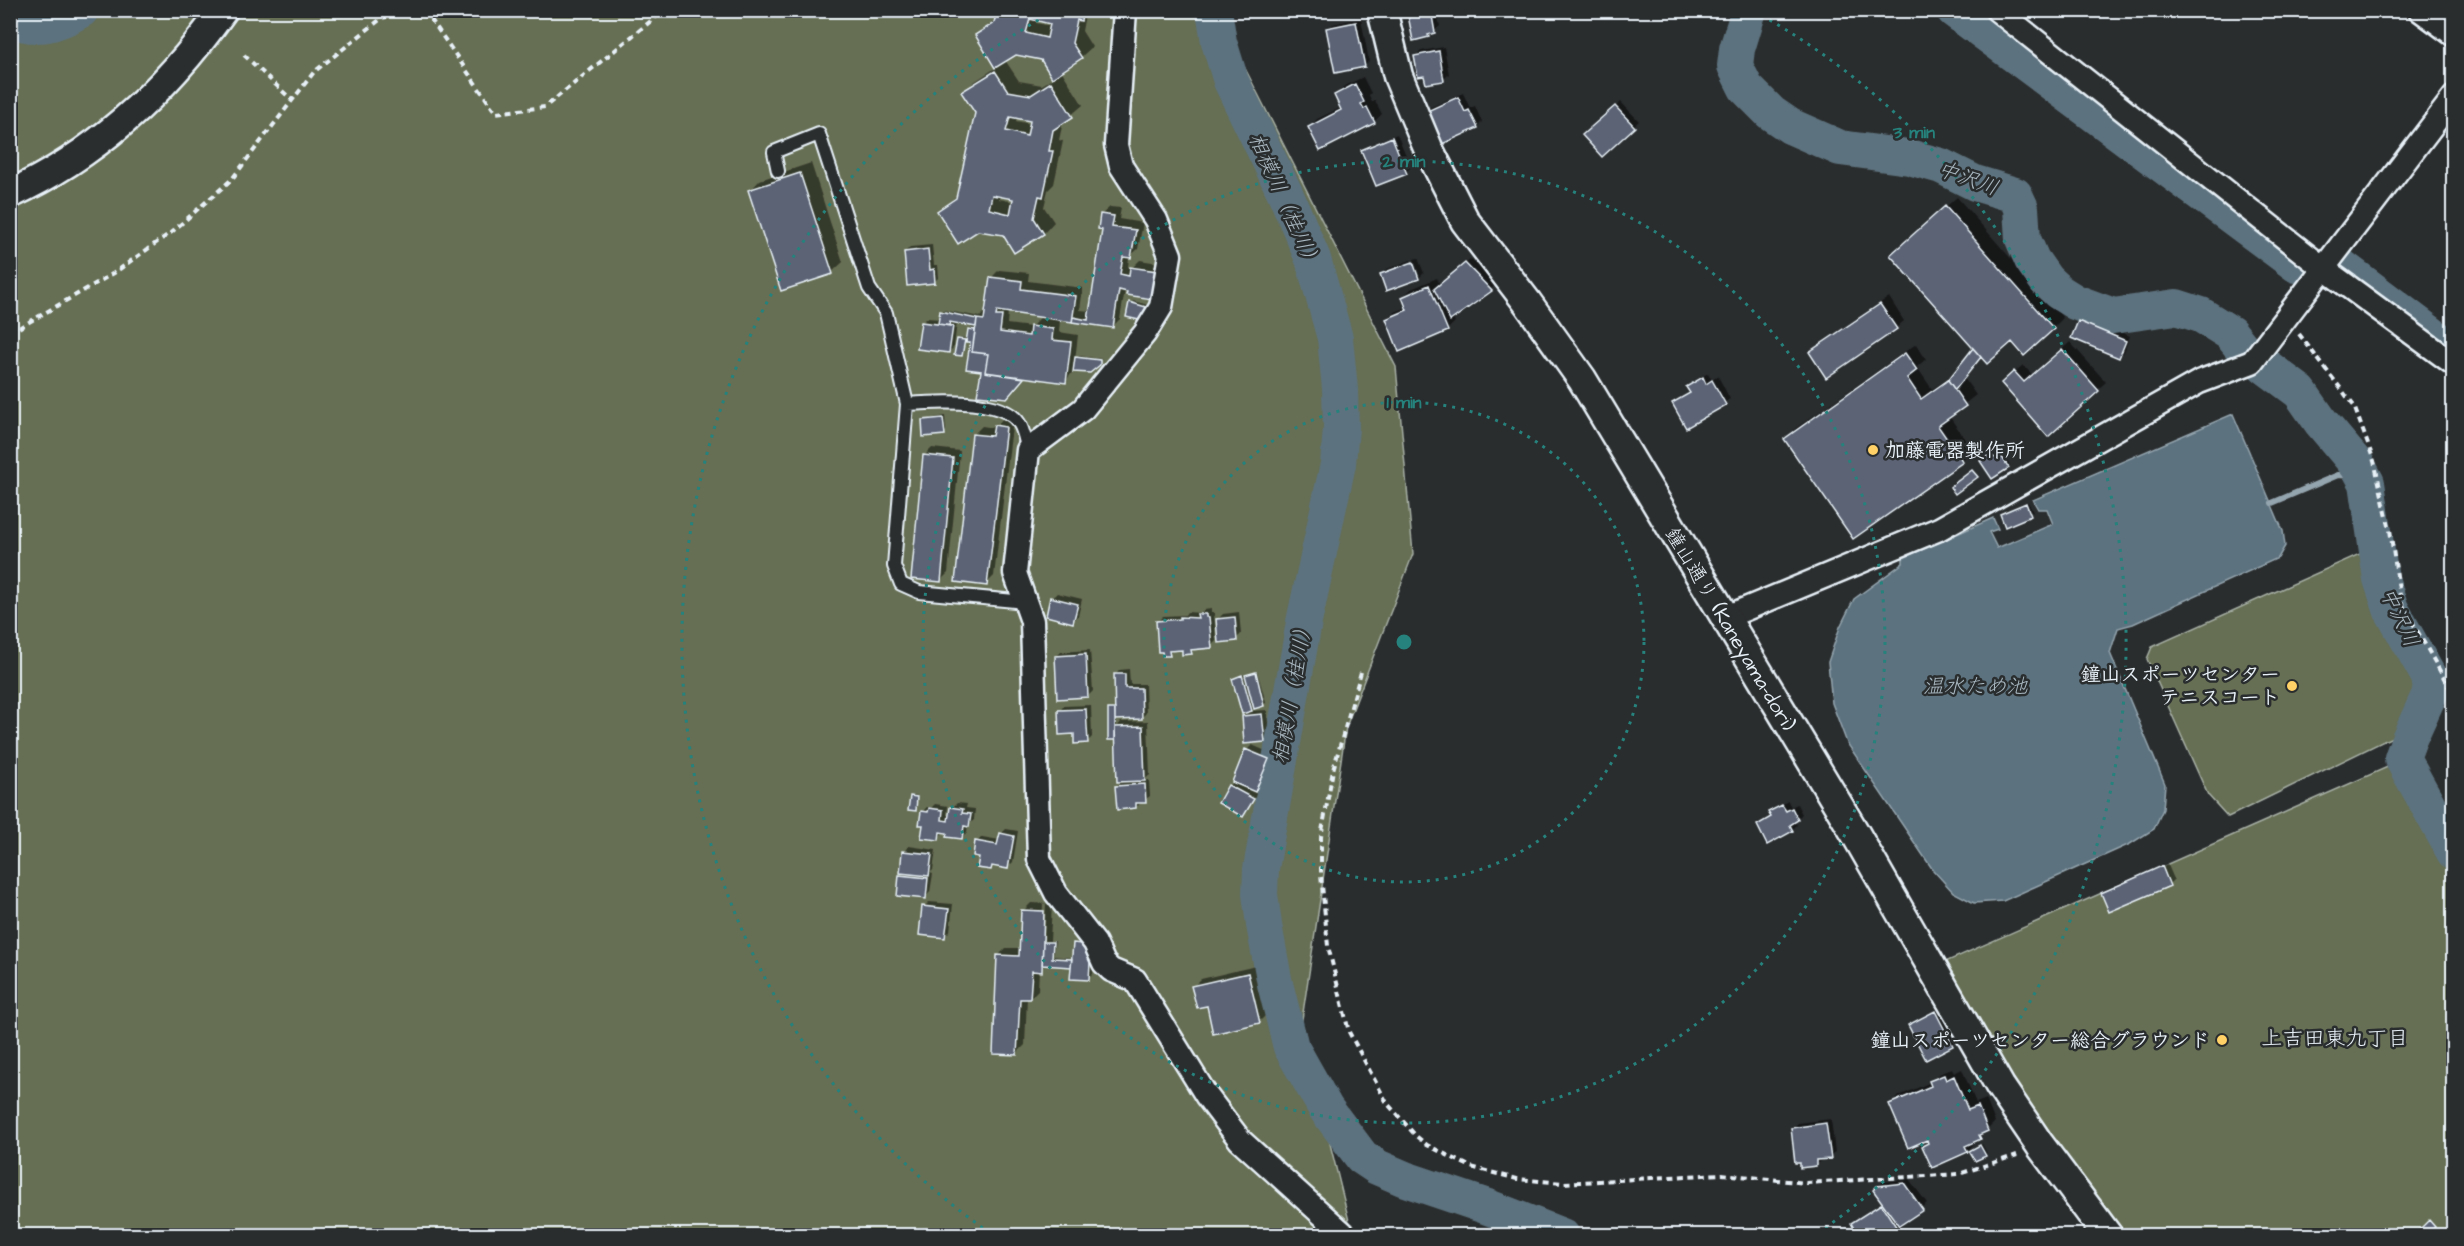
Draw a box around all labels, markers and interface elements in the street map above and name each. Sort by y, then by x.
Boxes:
text: 3 min [1892,120,1935,145]
water label: 相模川（桂川） [1241,128,1328,274]
text: 2 min [1381,149,1426,174]
water label: 中沢川 [1933,154,2002,203]
text: 1 min [1386,390,1422,415]
place label: 加藤電器製作所 [1885,437,2025,465]
marker: 加藤電器製作所 [1866,443,1880,457]
street label: 鐘山通り (Kaneyama-dori) [1657,523,1802,737]
water label: 中沢川 [2373,583,2426,652]
water label: 相模川（桂川） [1265,616,1320,766]
centre of rings [1394,632,1414,652]
place label: 鐘山スポーツセンター テニスコート [2080,661,2280,712]
water label: 温水ため池 [1923,672,2028,701]
marker: 鐘山スポーツセンター テニスコート [2285,679,2299,693]
district label: 上吉田東九丁目 [2262,1024,2409,1053]
place label: 鐘山スポーツセンター総合グラウンド [1870,1027,2210,1055]
marker: 鐘山スポーツセンター総合グラウンド [2215,1033,2229,1047]

